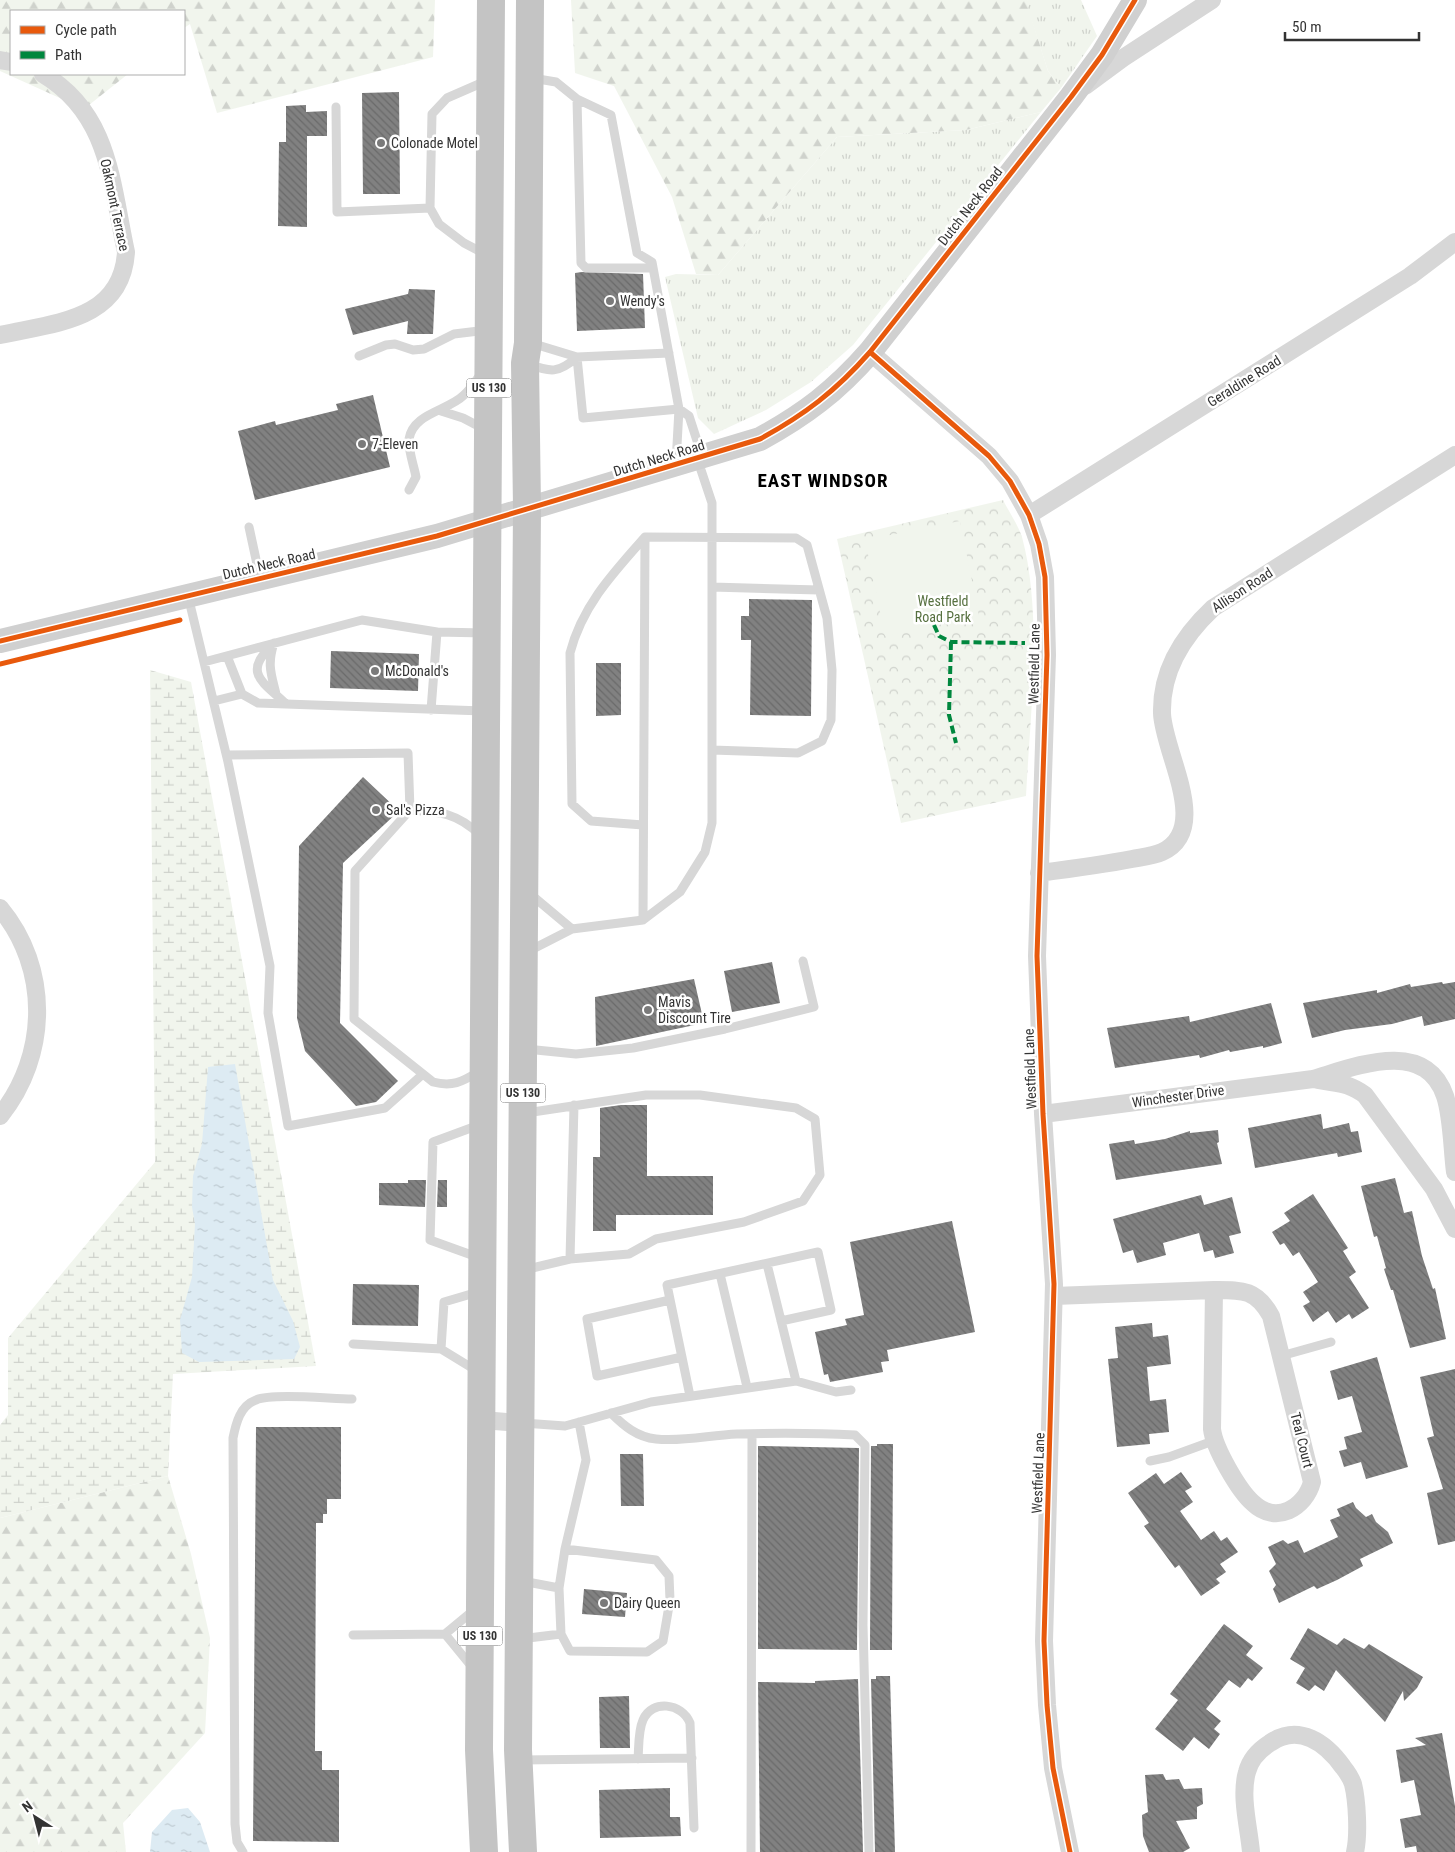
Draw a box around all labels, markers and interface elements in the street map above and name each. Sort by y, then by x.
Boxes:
legend [10,10,185,75]
scale bar [1285,10,1419,42]
text: 50 m [1292,18,1322,36]
text: Cycle path [55,21,117,39]
text: Path [55,46,82,64]
place label: Colonade Motel [391,135,478,151]
marker: Colonade Motel [375,137,387,149]
street label: Oakmont Terrace [97,157,133,253]
street label: Dutch Neck Road [935,164,1005,248]
place label: Wendy's [620,293,665,309]
marker: Wendy's [604,295,616,307]
street label: Geraldine Road [1204,352,1284,410]
road number: US 130 [466,378,512,398]
place label: 7-Eleven [372,436,418,452]
street label: Dutch Neck Road [611,437,707,479]
marker: 7-Eleven [356,438,368,450]
district label: EAST WINDSOR [757,469,889,492]
street label: Dutch Neck Road [221,546,317,582]
street label: Allison Road [1209,564,1275,616]
park label: Westfield Road Park [915,593,972,625]
street label: Westfield Lane [1025,623,1043,705]
place label: McDonald's [385,663,449,679]
marker: McDonald's [369,665,381,677]
place label: Sal's Pizza [386,802,445,818]
marker: Sal's Pizza [370,804,382,816]
place label: Mavis Discount Tire [658,994,731,1026]
marker: Mavis Discount Tire [642,1004,654,1016]
street label: Westfield Lane [1021,1028,1039,1110]
street label: Winchester Drive [1131,1082,1226,1110]
road number: US 130 [500,1084,546,1102]
street label: Teal Court [1287,1411,1317,1469]
street label: Westfield Lane [1029,1432,1047,1514]
place label: Dairy Queen [614,1595,680,1611]
marker: Dairy Queen [598,1597,610,1609]
road number: US 130 [458,1626,502,1645]
north arrow [10,1792,60,1842]
text: N [19,1797,36,1815]

